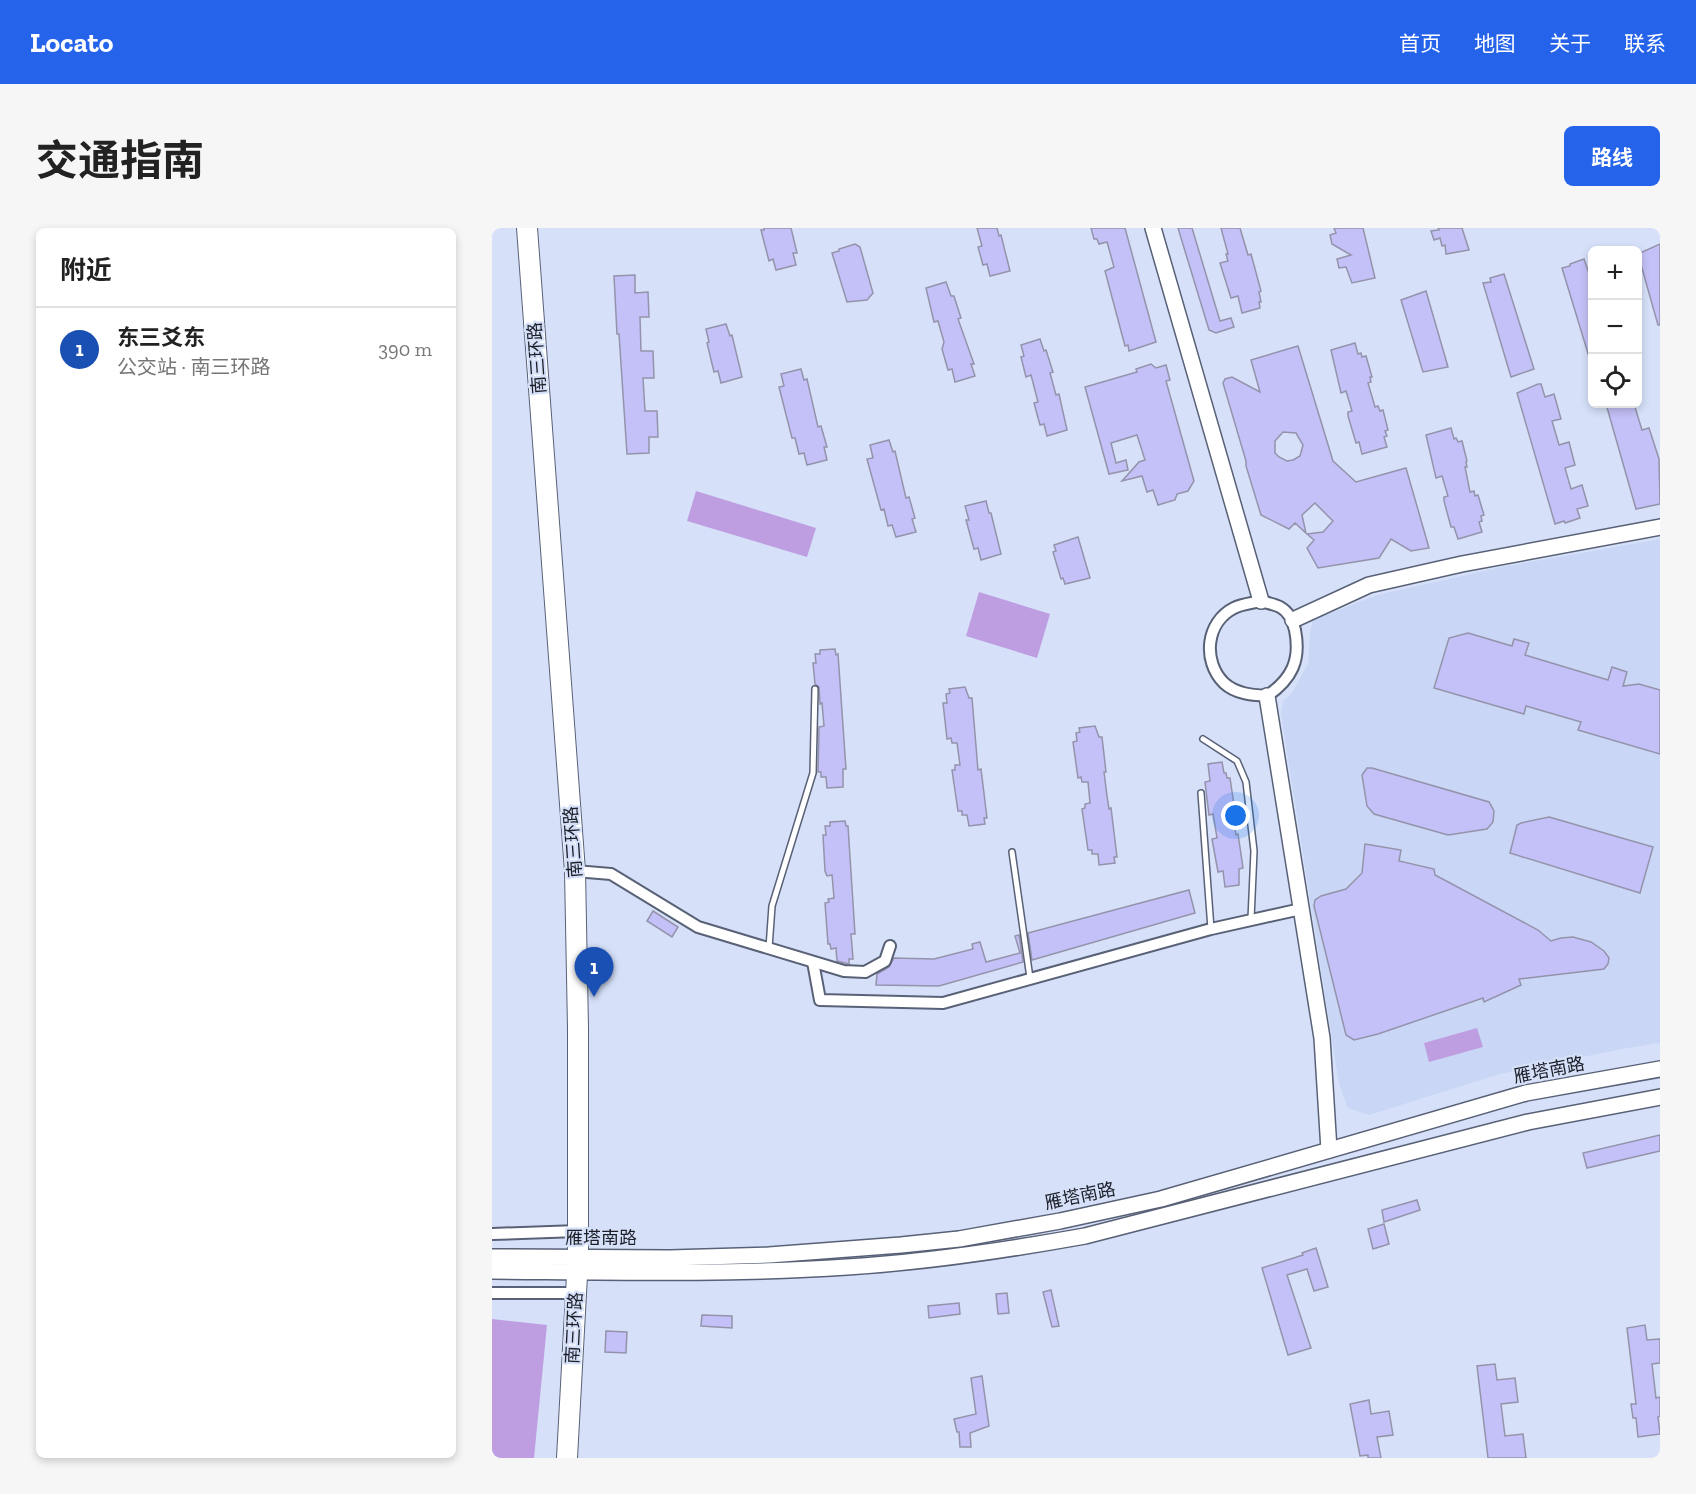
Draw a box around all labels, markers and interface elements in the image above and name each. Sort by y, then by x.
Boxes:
text: Locato [30,26,113,59]
text: 首页 [1399,31,1441,56]
text: 地图 [1474,31,1516,56]
text: 关于 [1549,31,1591,56]
text: 联系 [1624,31,1666,56]
button: 路线 [1564,126,1660,186]
text: 交通指南 [36,135,204,186]
map controls [1588,246,1642,408]
button: + [1588,246,1642,300]
text: 附近 [60,254,112,286]
button: − [1588,300,1642,354]
street label: 南三环路 [524,321,550,395]
text: 东三爻东 [117,324,205,351]
text: 1 [75,337,84,361]
text: 390 m [378,337,432,361]
button: locate [1588,354,1642,408]
text: 公交站 · 南三环路 [117,355,270,379]
your location [1221,801,1250,830]
street label: 南三环路 [560,805,586,879]
pin: 1 [574,948,614,997]
street label: 雁塔南路 [1512,1052,1586,1088]
street label: 雁塔南路 [1042,1178,1118,1214]
street label: 雁塔南路 [565,1227,637,1249]
street label: 南三环路 [561,1291,587,1365]

